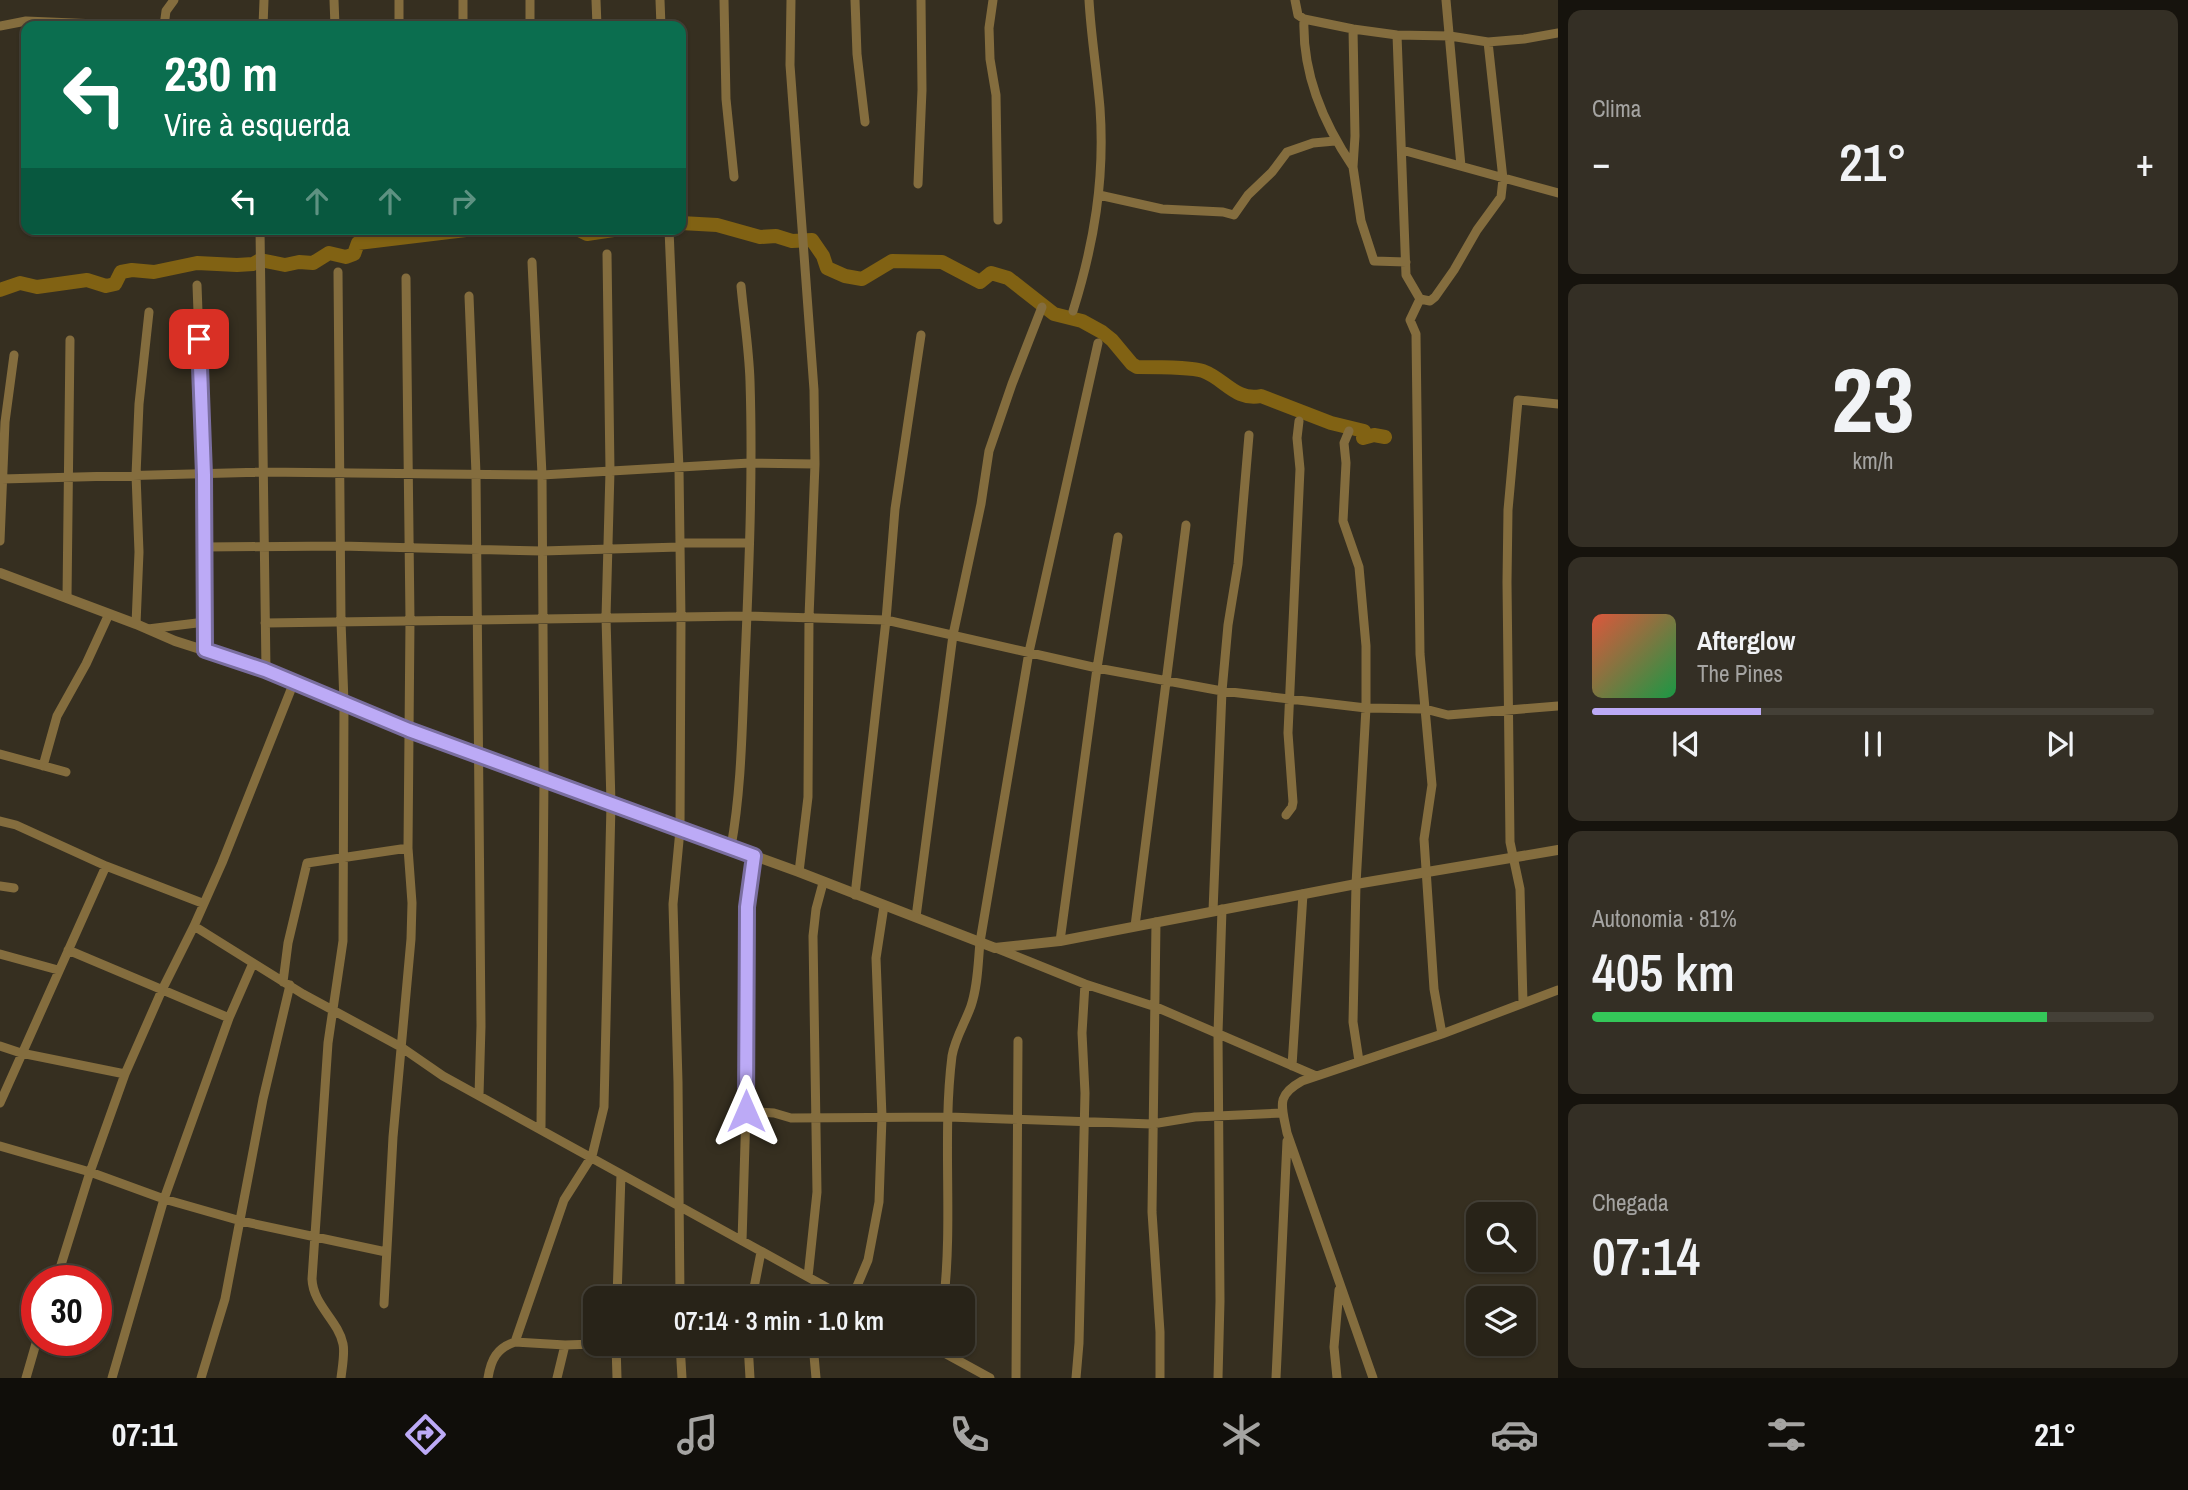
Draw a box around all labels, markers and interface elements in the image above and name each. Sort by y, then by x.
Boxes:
text: 230 m [164,40,278,106]
icon: left [49,49,140,140]
text: Clima [1592,93,1641,124]
text: Vire à esquerda [164,103,350,146]
text: 21° [1839,127,1907,197]
text: − [1592,137,1610,188]
text: + [2136,137,2154,188]
icon: left [225,182,263,220]
icon: ahead [298,182,336,220]
icon: ahead [371,182,409,220]
icon: right [444,182,482,220]
pin [169,309,229,369]
icon: arrive [180,320,218,358]
text: 23 [1832,338,1915,460]
text: km/h [1853,445,1893,476]
text: Afterglow [1697,623,1795,658]
text: The Pines [1697,658,1783,689]
icon: previous [1667,725,1705,763]
icon: pause [1854,725,1892,763]
icon: next [2041,725,2079,763]
text: Autonomia · 81% [1592,903,1737,934]
text: 405 km [1592,937,1735,1007]
position arrow [709,1074,783,1148]
text: Chegada [1592,1187,1669,1218]
map controls [1466,1202,1536,1356]
button: search [1466,1202,1536,1272]
text: 07:14 [1592,1221,1700,1291]
speed limit sign: 30 [21,1265,112,1356]
button: layers [1466,1286,1536,1356]
text: 07:14 · 3 min · 1.0 km [674,1303,884,1338]
icon: directions [401,1410,450,1459]
icon: music [673,1410,722,1459]
icon: phone [945,1410,994,1459]
icon: climate [1217,1410,1266,1459]
icon: car [1490,1410,1539,1459]
icon: filters [1762,1410,1811,1459]
text: 07:11 [112,1413,177,1456]
text: 21° [2034,1413,2076,1456]

